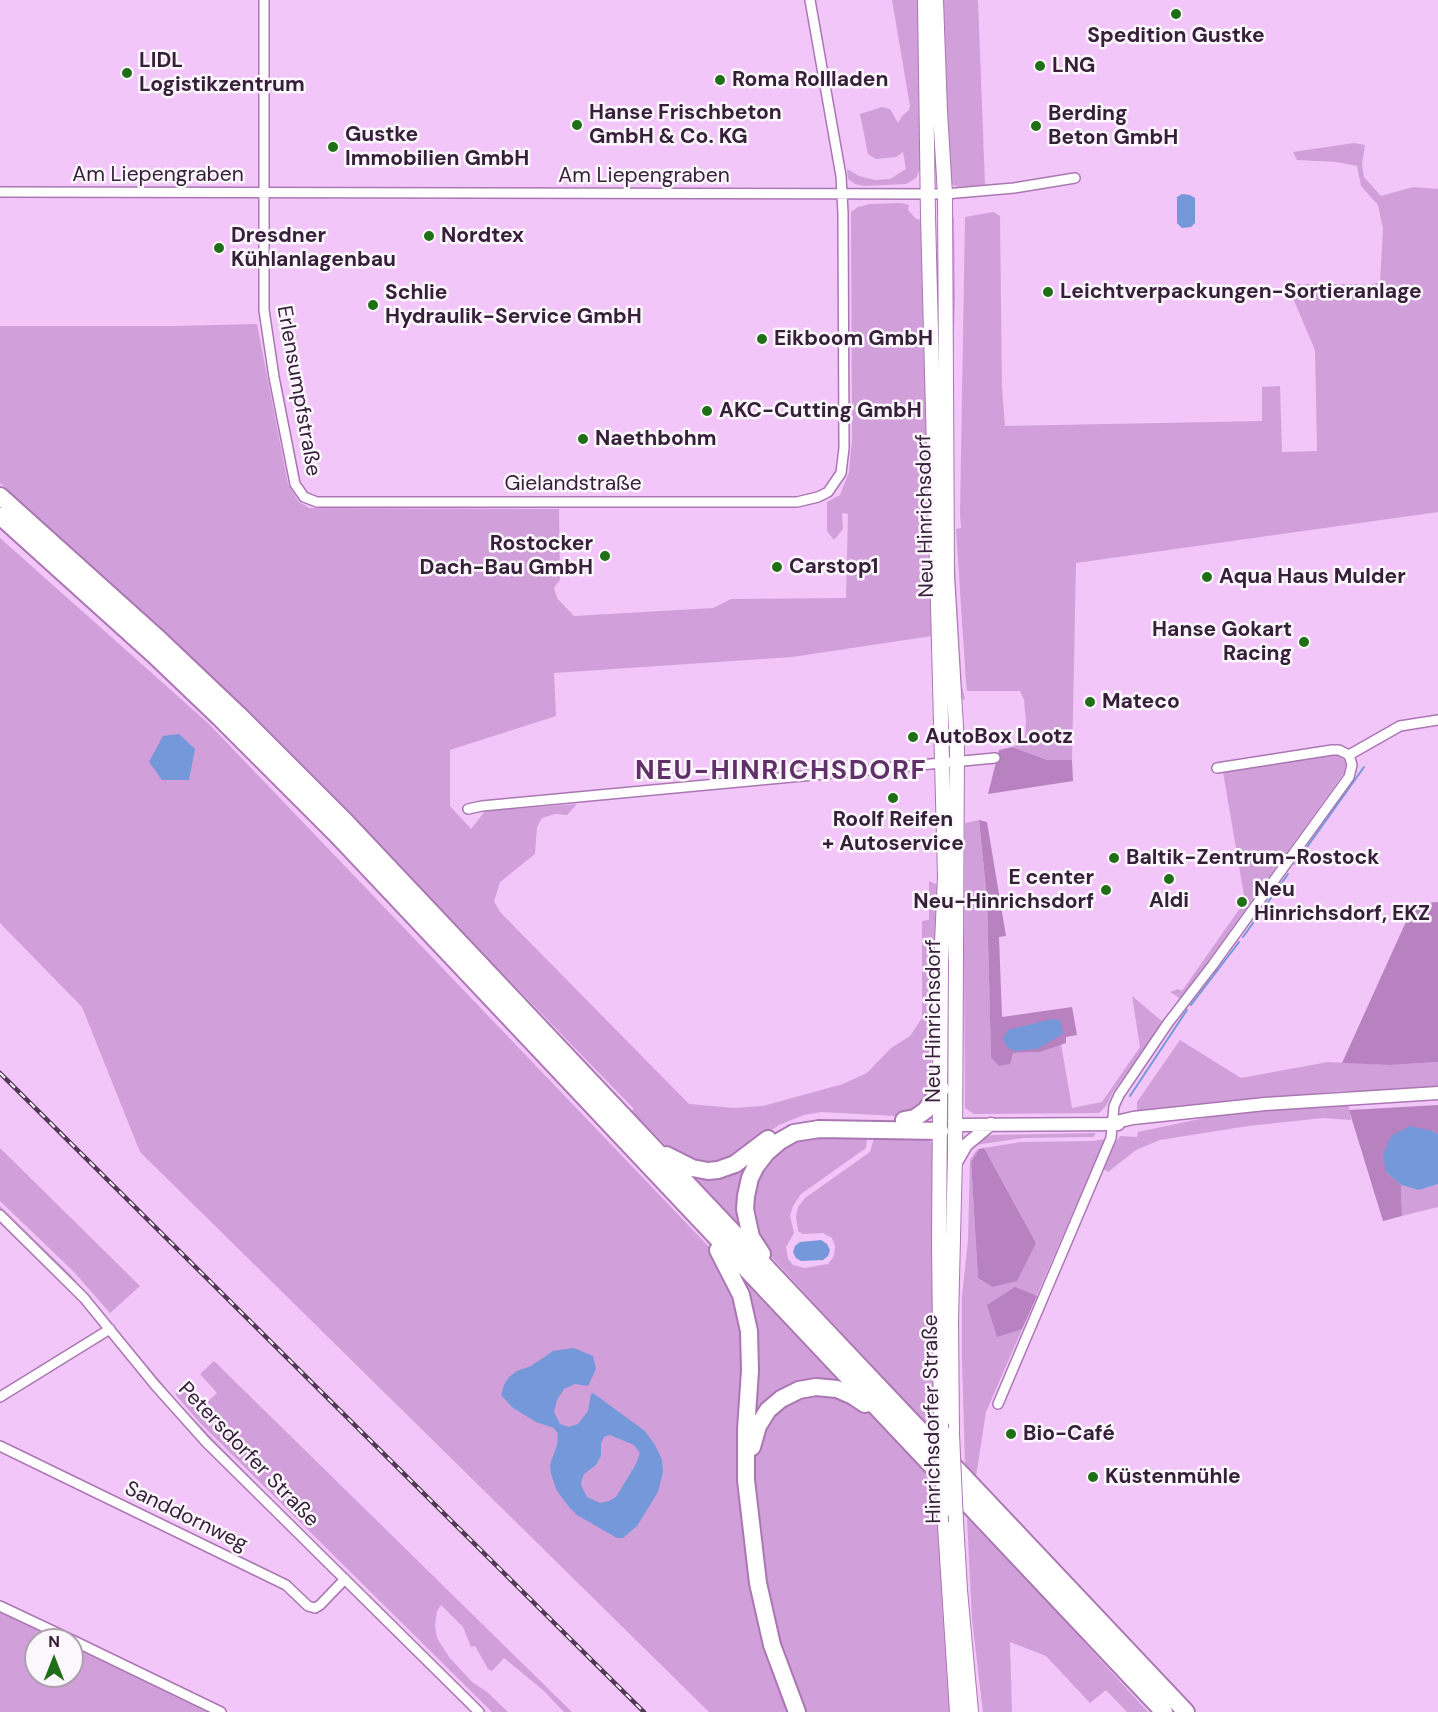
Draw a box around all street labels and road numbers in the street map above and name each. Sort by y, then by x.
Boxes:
street label: Am Liepengraben [72,162,244,188]
street label: Am Liepengraben [558,163,730,189]
street label: Erlensumpfstraße [271,304,325,478]
street label: Neu Hinrichsdorf [912,434,940,598]
street label: Gielandstraße [504,471,642,497]
street label: Neu Hinrichsdorf [921,939,947,1103]
street label: Hinrichsdorfer Straße [919,1314,947,1524]
street label: Petersdorfer Straße [172,1377,324,1533]
street label: Sanddornweg [120,1476,252,1558]

